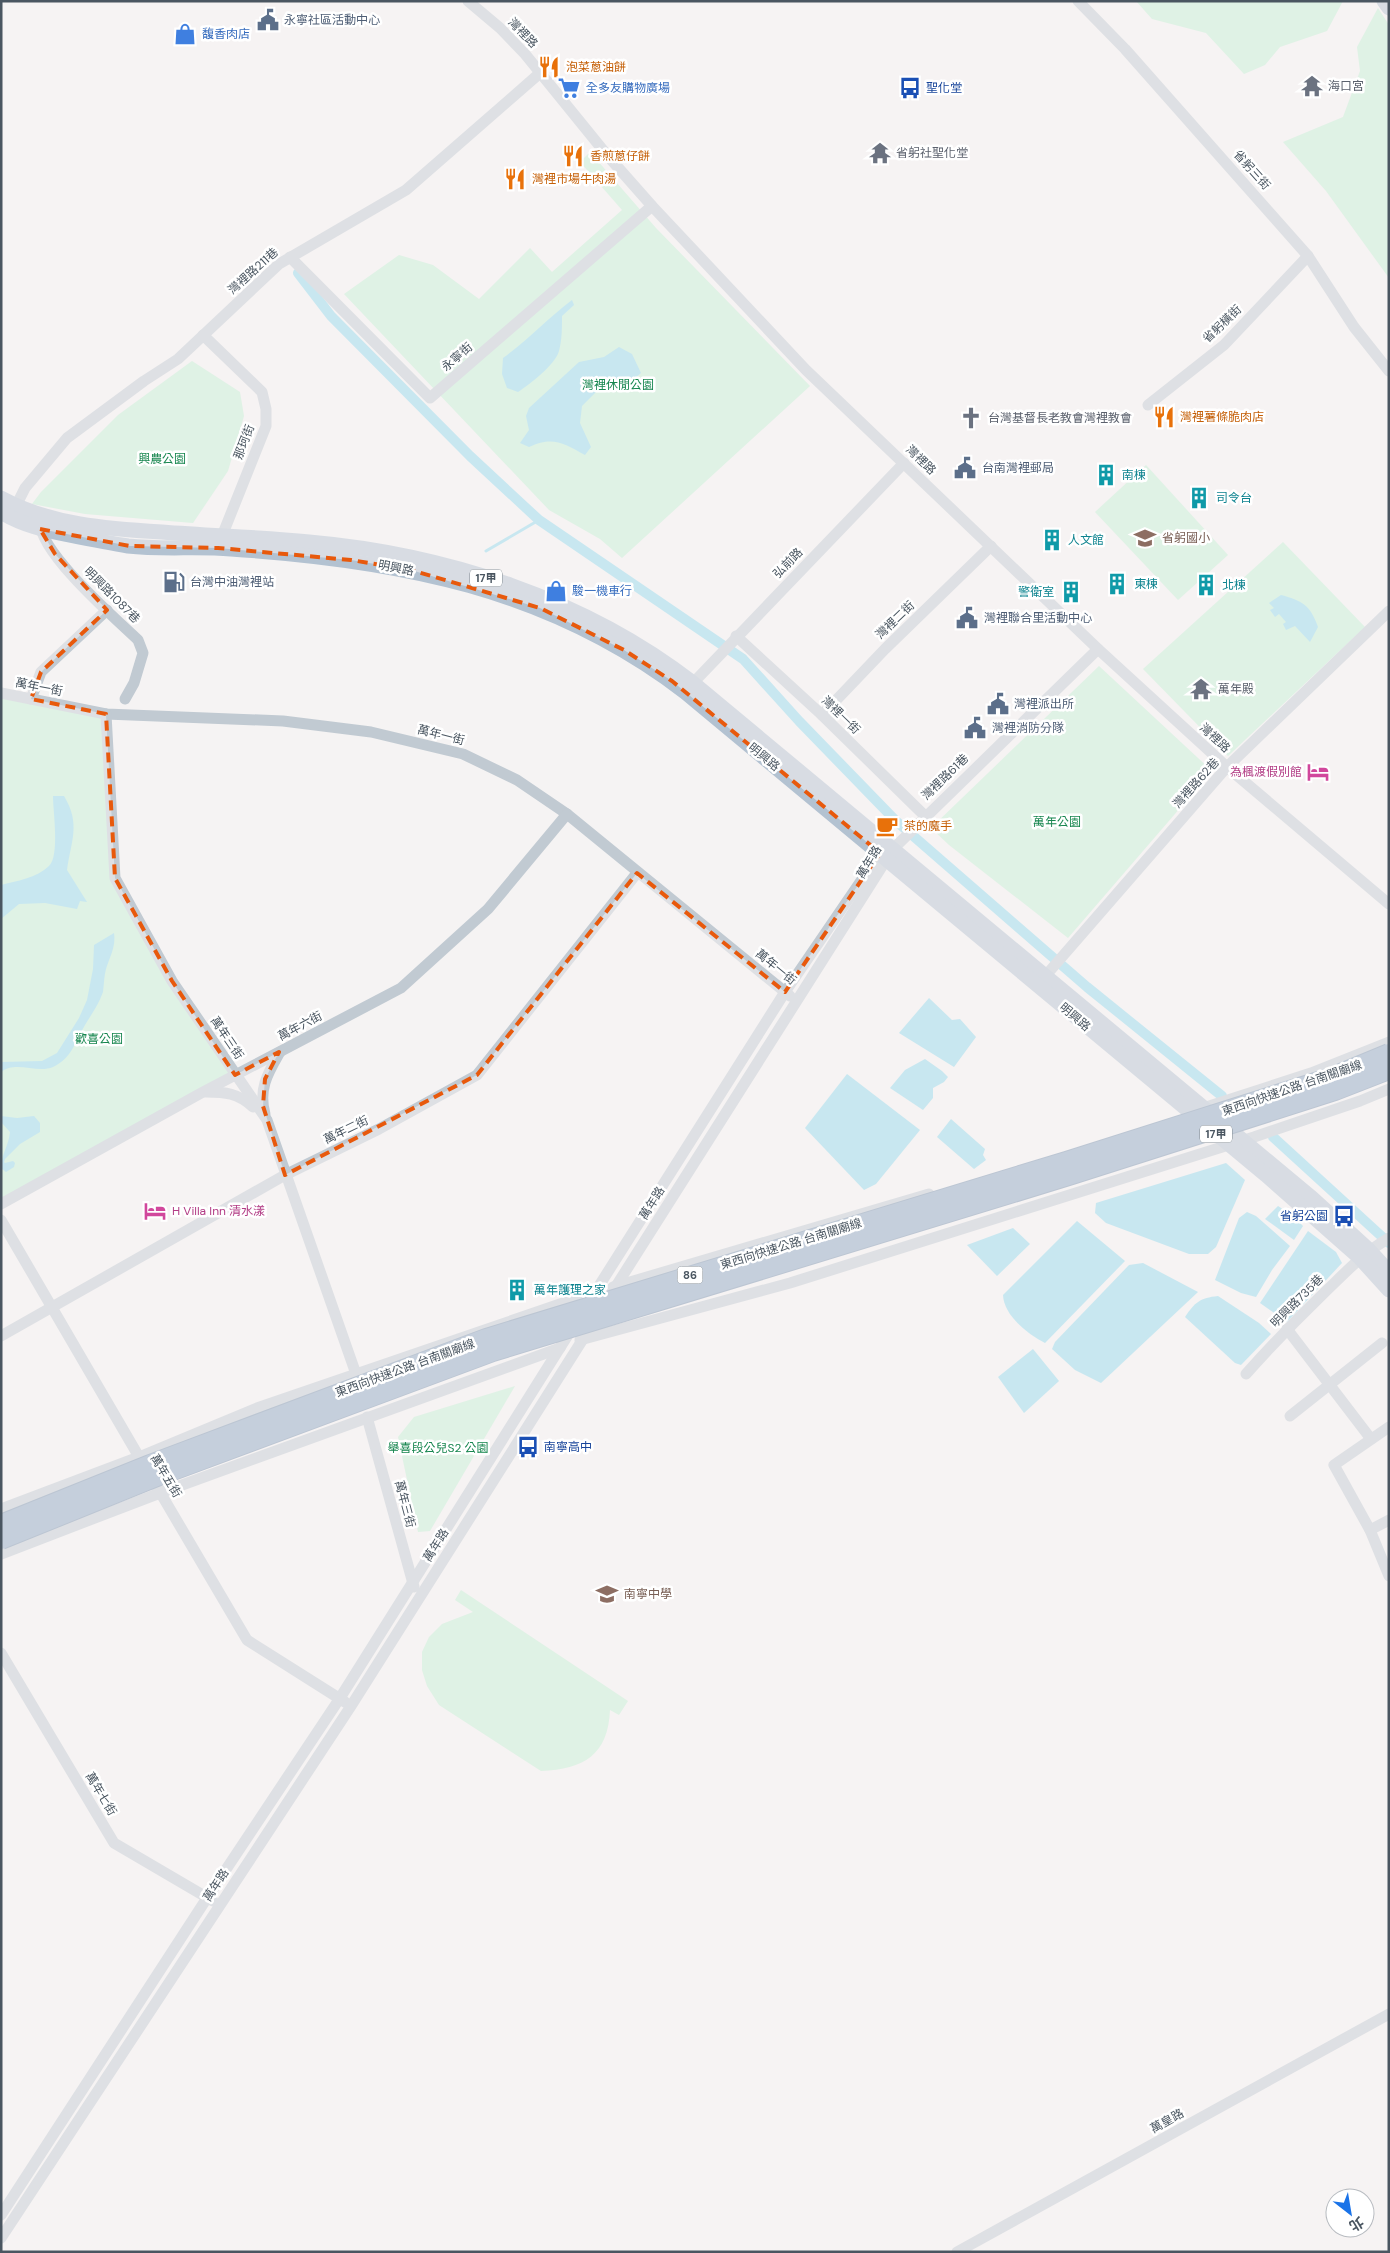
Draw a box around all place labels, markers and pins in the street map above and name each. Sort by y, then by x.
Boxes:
public building icon: 永寧社區活動中心 [255,7,281,33]
place label: 永寧社區活動中心 [284,12,380,28]
shop icon: 馥香肉店 [172,21,198,47]
place label: 馥香肉店 [202,26,250,42]
restaurant icon: 泡菜蔥油餅 [536,54,562,80]
place label: 泡菜蔥油餅 [566,59,626,75]
temple icon: 海口宮 [1299,73,1325,99]
supermarket icon: 全多友購物廣場 [556,75,582,101]
bus stop icon: 聖化堂 [897,75,923,101]
place label: 海口宮 [1328,78,1364,94]
place label: 全多友購物廣場 [586,80,670,96]
place label: 聖化堂 [926,80,962,96]
temple icon: 省躬社聖化堂 [867,140,893,166]
restaurant icon: 香煎蔥仔餅 [560,143,586,169]
place label: 省躬社聖化堂 [896,145,968,161]
place label: 香煎蔥仔餅 [590,148,650,164]
restaurant icon: 灣裡市場牛肉湯 [502,166,528,192]
place label: 灣裡市場牛肉湯 [532,171,616,187]
restaurant icon: 灣裡薯條脆肉店 [1151,404,1177,430]
church icon: 台灣基督長老教會灣裡教會 [958,405,984,431]
place label: 灣裡薯條脆肉店 [1180,409,1264,425]
place label: 台灣基督長老教會灣裡教會 [988,410,1132,426]
public building icon: 台南灣裡郵局 [952,455,978,481]
place label: 台南灣裡郵局 [982,460,1054,476]
building icon: 南棟 [1093,462,1119,488]
place label: 南棟 [1122,467,1146,483]
building icon: 司令台 [1186,485,1212,511]
place label: 司令台 [1216,490,1252,506]
school or university icon: 省躬國小 [1132,525,1158,551]
building icon: 人文館 [1039,527,1065,553]
place label: 省躬國小 [1162,530,1210,546]
place label: 人文館 [1068,532,1104,548]
fuel station icon: 台灣中油灣裡站 [161,569,187,595]
building icon: 東棟 [1104,571,1130,597]
building icon: 北棟 [1193,572,1219,598]
place label: 台灣中油灣裡站 [190,574,274,590]
place label: 東棟 [1134,576,1158,592]
place label: 北棟 [1222,577,1246,593]
shop icon: 駿一機車行 [543,578,569,604]
building icon: 警衛室 [1058,579,1084,605]
place label: 駿一機車行 [572,583,632,599]
place label: 警衛室 [1018,584,1054,600]
public building icon: 灣裡聯合里活動中心 [954,605,980,631]
place label: 灣裡聯合里活動中心 [984,610,1092,626]
temple icon: 萬年殿 [1188,676,1214,702]
place label: 萬年殿 [1218,681,1254,697]
public building icon: 灣裡派出所 [985,691,1011,717]
place label: 灣裡派出所 [1014,696,1074,712]
public building icon: 灣裡消防分隊 [962,715,988,741]
place label: 灣裡消防分隊 [992,720,1064,736]
hotel icon: 為楓渡假別館 [1305,759,1331,785]
place label: 為楓渡假別館 [1230,764,1302,780]
cafe icon: 茶的魔手 [874,813,900,839]
place label: 茶的魔手 [904,818,952,834]
hotel icon: H Villa Inn 清水漾 [142,1198,168,1224]
place label: H Villa Inn 清水漾 [172,1203,265,1219]
bus stop icon: 省躬公園 [1331,1203,1357,1229]
place label: 省躬公園 [1280,1208,1328,1224]
building icon: 萬年護理之家 [504,1277,530,1303]
place label: 萬年護理之家 [534,1282,606,1298]
bus stop icon: 南寧高中 [515,1434,541,1460]
place label: 南寧高中 [544,1439,592,1455]
school or university icon: 南寧中學 [594,1581,620,1607]
place label: 南寧中學 [624,1586,672,1602]

